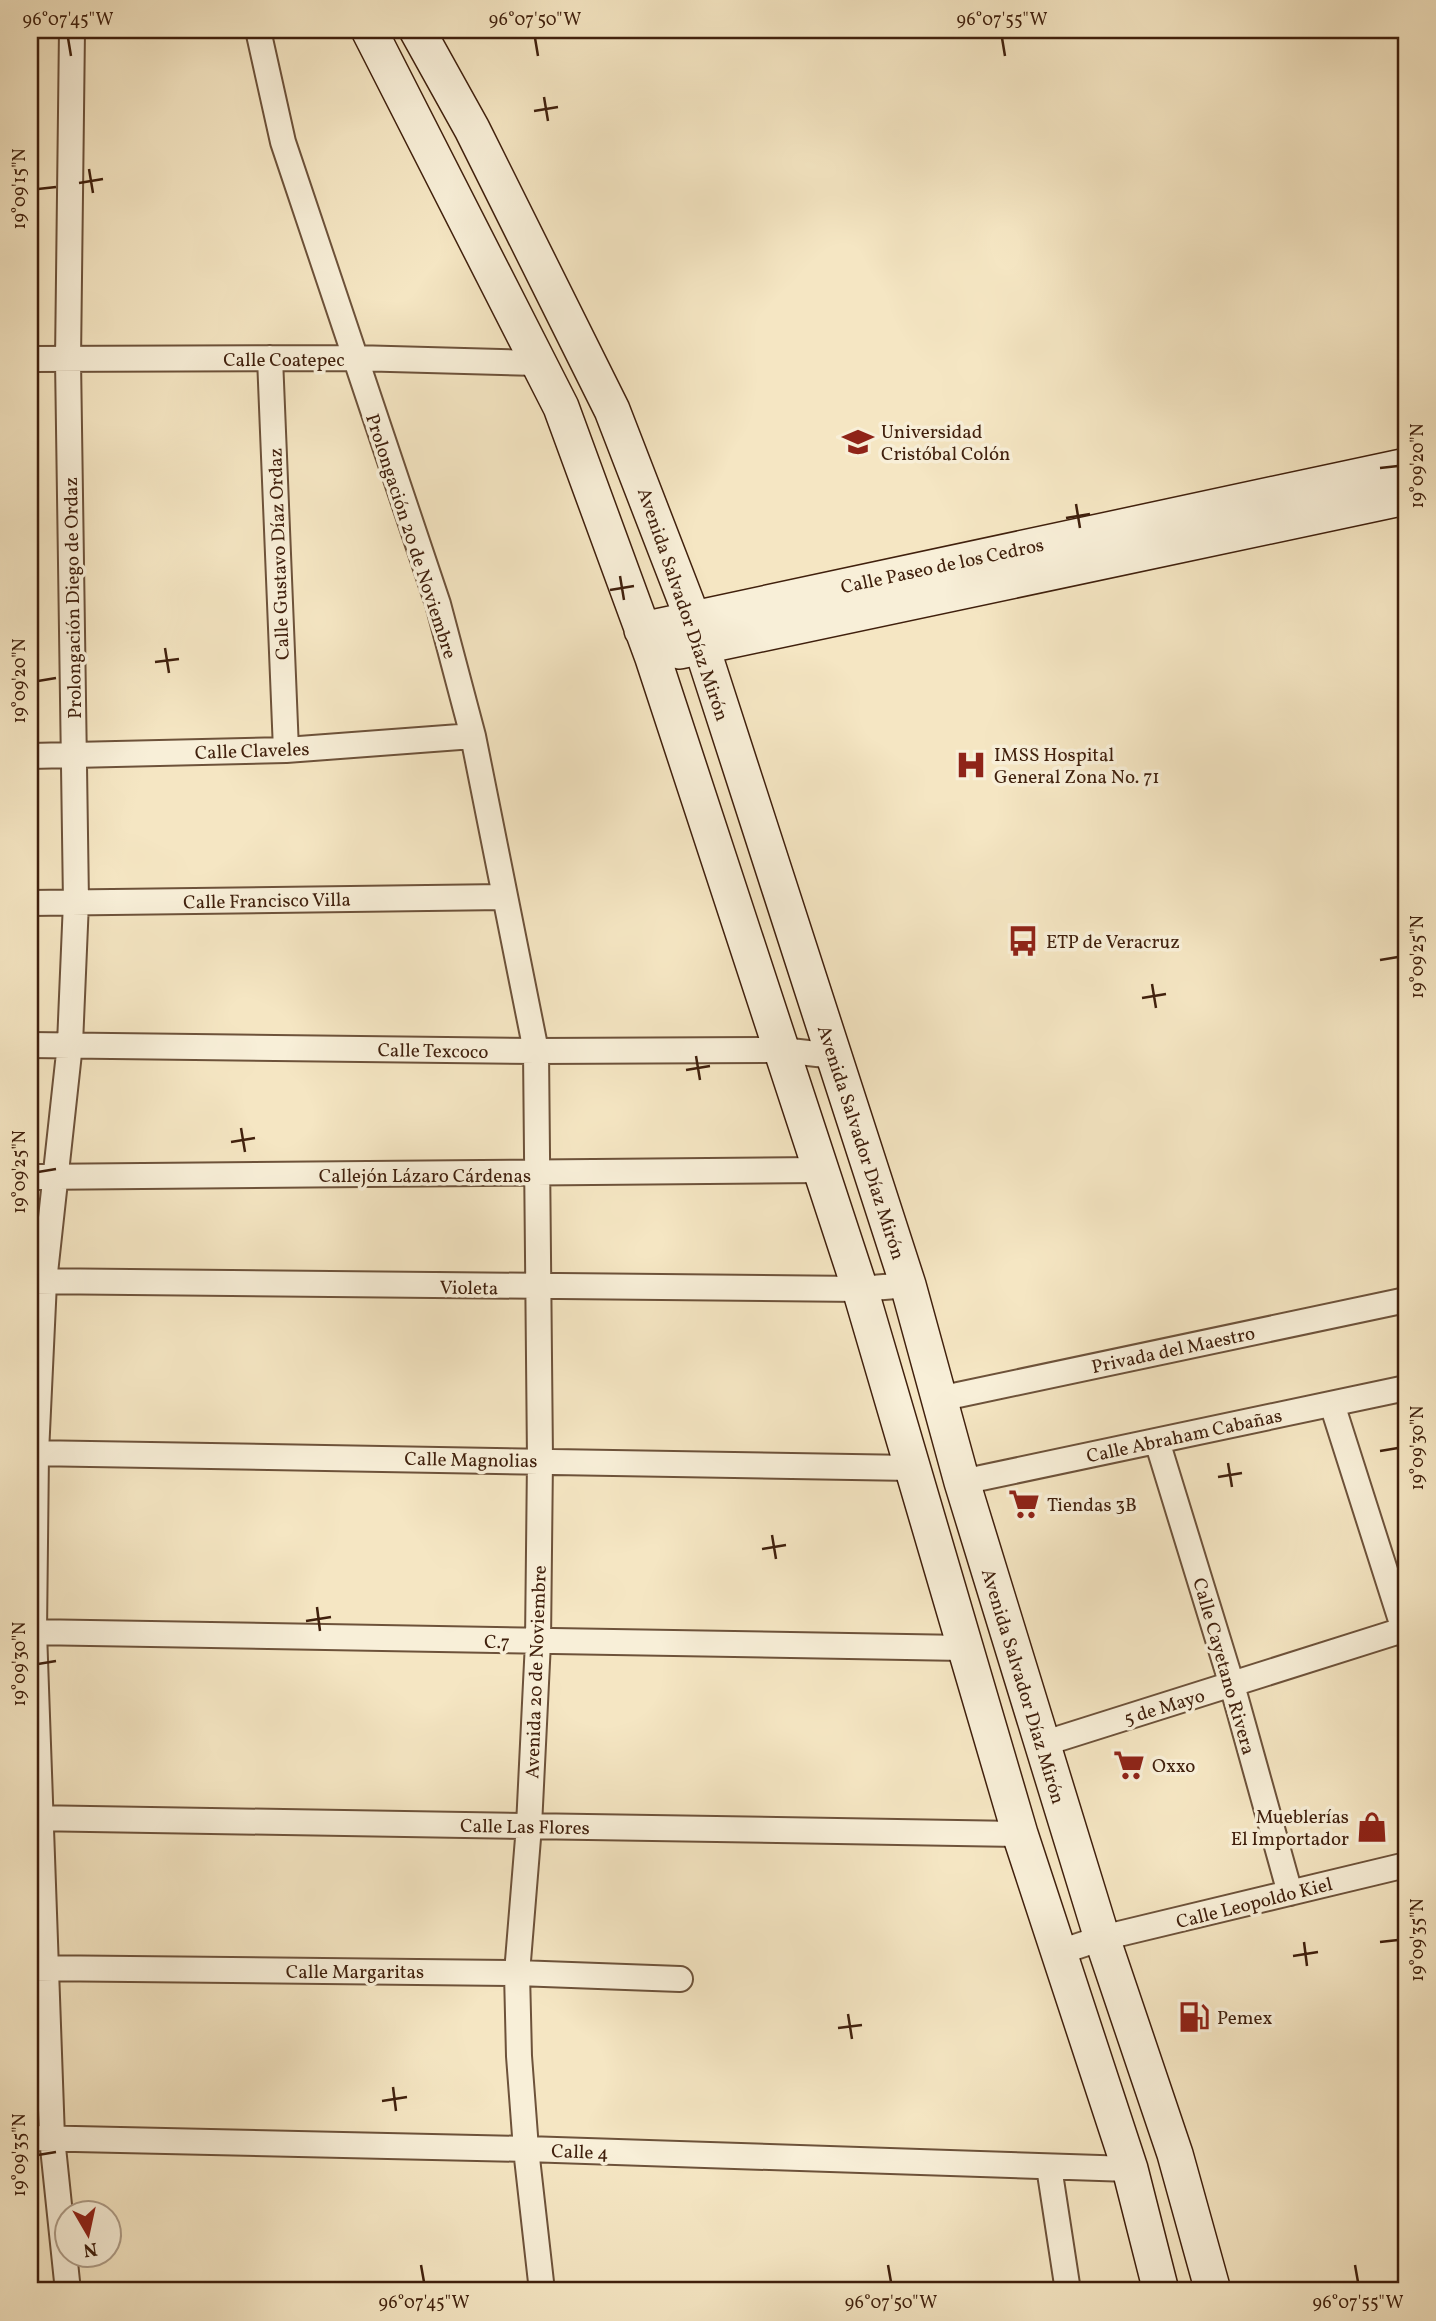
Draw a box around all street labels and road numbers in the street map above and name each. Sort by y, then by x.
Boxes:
street label: Calle Coatepec [223,348,345,374]
street label: Prolongación 20 de Noviembre [358,411,462,663]
street label: Calle Gustavo Díaz Ordaz [263,448,297,660]
street label: Prolongación Diego de Ordaz [59,477,89,719]
street label: Avenida Salvador Díaz Mirón [630,485,734,725]
street label: Calle Paseo de los Cedros [838,533,1046,601]
street label: Calle Claveles [194,737,310,767]
street label: Calle Francisco Villa [183,888,351,916]
street label: Avenida Salvador Díaz Mirón [810,1022,910,1263]
street label: Calle Texcoco [377,1038,489,1066]
street label: Callejón Lázaro Cárdenas [319,1164,531,1190]
street label: Violeta [439,1275,498,1303]
street label: Privada del Maestro [1089,1321,1258,1381]
street label: Calle Abraham Cabañas [1084,1404,1285,1470]
street label: Calle Magnolias [404,1447,538,1475]
street label: Avenida 20 de Noviembre [520,1565,554,1779]
street label: Avenida Salvador Díaz Mirón [974,1566,1070,1808]
street label: Calle Cayetano Rivera [1185,1575,1261,1758]
street label: C.7 [484,1630,510,1656]
street label: 5 de Mayo [1121,1683,1208,1733]
street label: Calle Las Flores [460,1814,590,1842]
street label: Calle Leopoldo Kiel [1174,1872,1336,1936]
street label: Calle Margaritas [286,1960,424,1986]
street label: Calle 4 [551,2139,609,2167]

